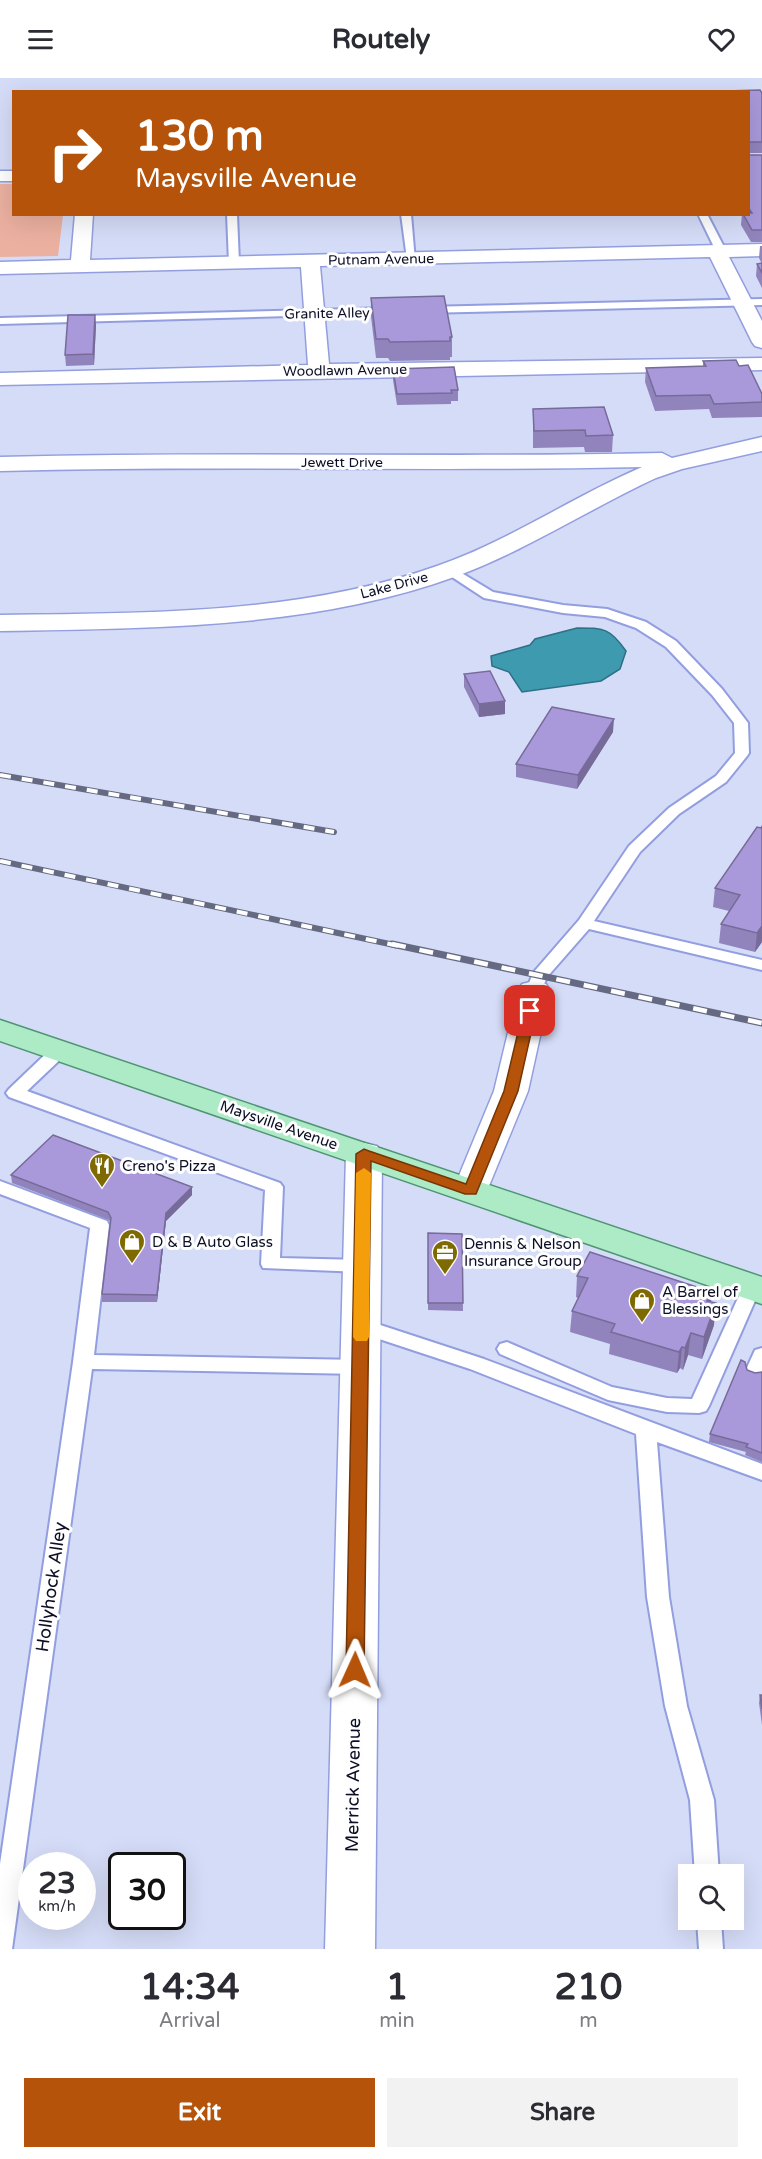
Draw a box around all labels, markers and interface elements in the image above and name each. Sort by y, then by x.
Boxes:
icon: menu [24,23,57,56]
text: Routely [332,23,430,56]
icon: heart [705,23,738,56]
text: 130 m [135,111,264,162]
icon: right [36,114,114,192]
text: Maysville Avenue [135,162,357,195]
street label: Putnam Avenue [328,250,434,269]
street label: Granite Alley [284,304,370,323]
street label: Woodlawn Avenue [283,361,407,380]
street label: Jewett Drive [301,454,383,471]
street label: Lake Drive [358,568,430,603]
pin [504,985,555,1036]
icon: arrive [513,994,546,1027]
street label: Maysville Avenue [218,1096,340,1154]
restaurant icon: Creno's Pizza [87,1151,117,1189]
place label: Creno's Pizza [122,1157,216,1175]
shop icon: D & B Auto Glass [117,1227,147,1265]
place label: D & B Auto Glass [152,1233,273,1251]
place label: Dennis & Nelson Insurance Group [464,1235,582,1270]
office icon: Dennis & Nelson Insurance Group [430,1238,460,1276]
place label: A Barrel of Blessings [662,1283,738,1318]
shop icon: A Barrel of Blessings [627,1286,657,1324]
street label: Hollyhock Alley [31,1520,71,1653]
position arrow [323,1638,387,1702]
street label: Merrick Avenue [341,1718,365,1852]
speed limit sign: 30 [108,1852,186,1930]
map controls [678,1864,744,1930]
button: search [678,1864,744,1930]
text: 23 [38,1865,76,1902]
text: km/h [38,1897,76,1915]
text: 14:34 [140,1966,240,2009]
text: 1 [386,1966,408,2009]
text: 210 [554,1966,622,2009]
text: Arrival [159,2009,221,2033]
text: min [379,2009,415,2033]
text: m [579,2009,598,2033]
button: Exit [24,2078,375,2147]
button: Share [387,2078,738,2147]

